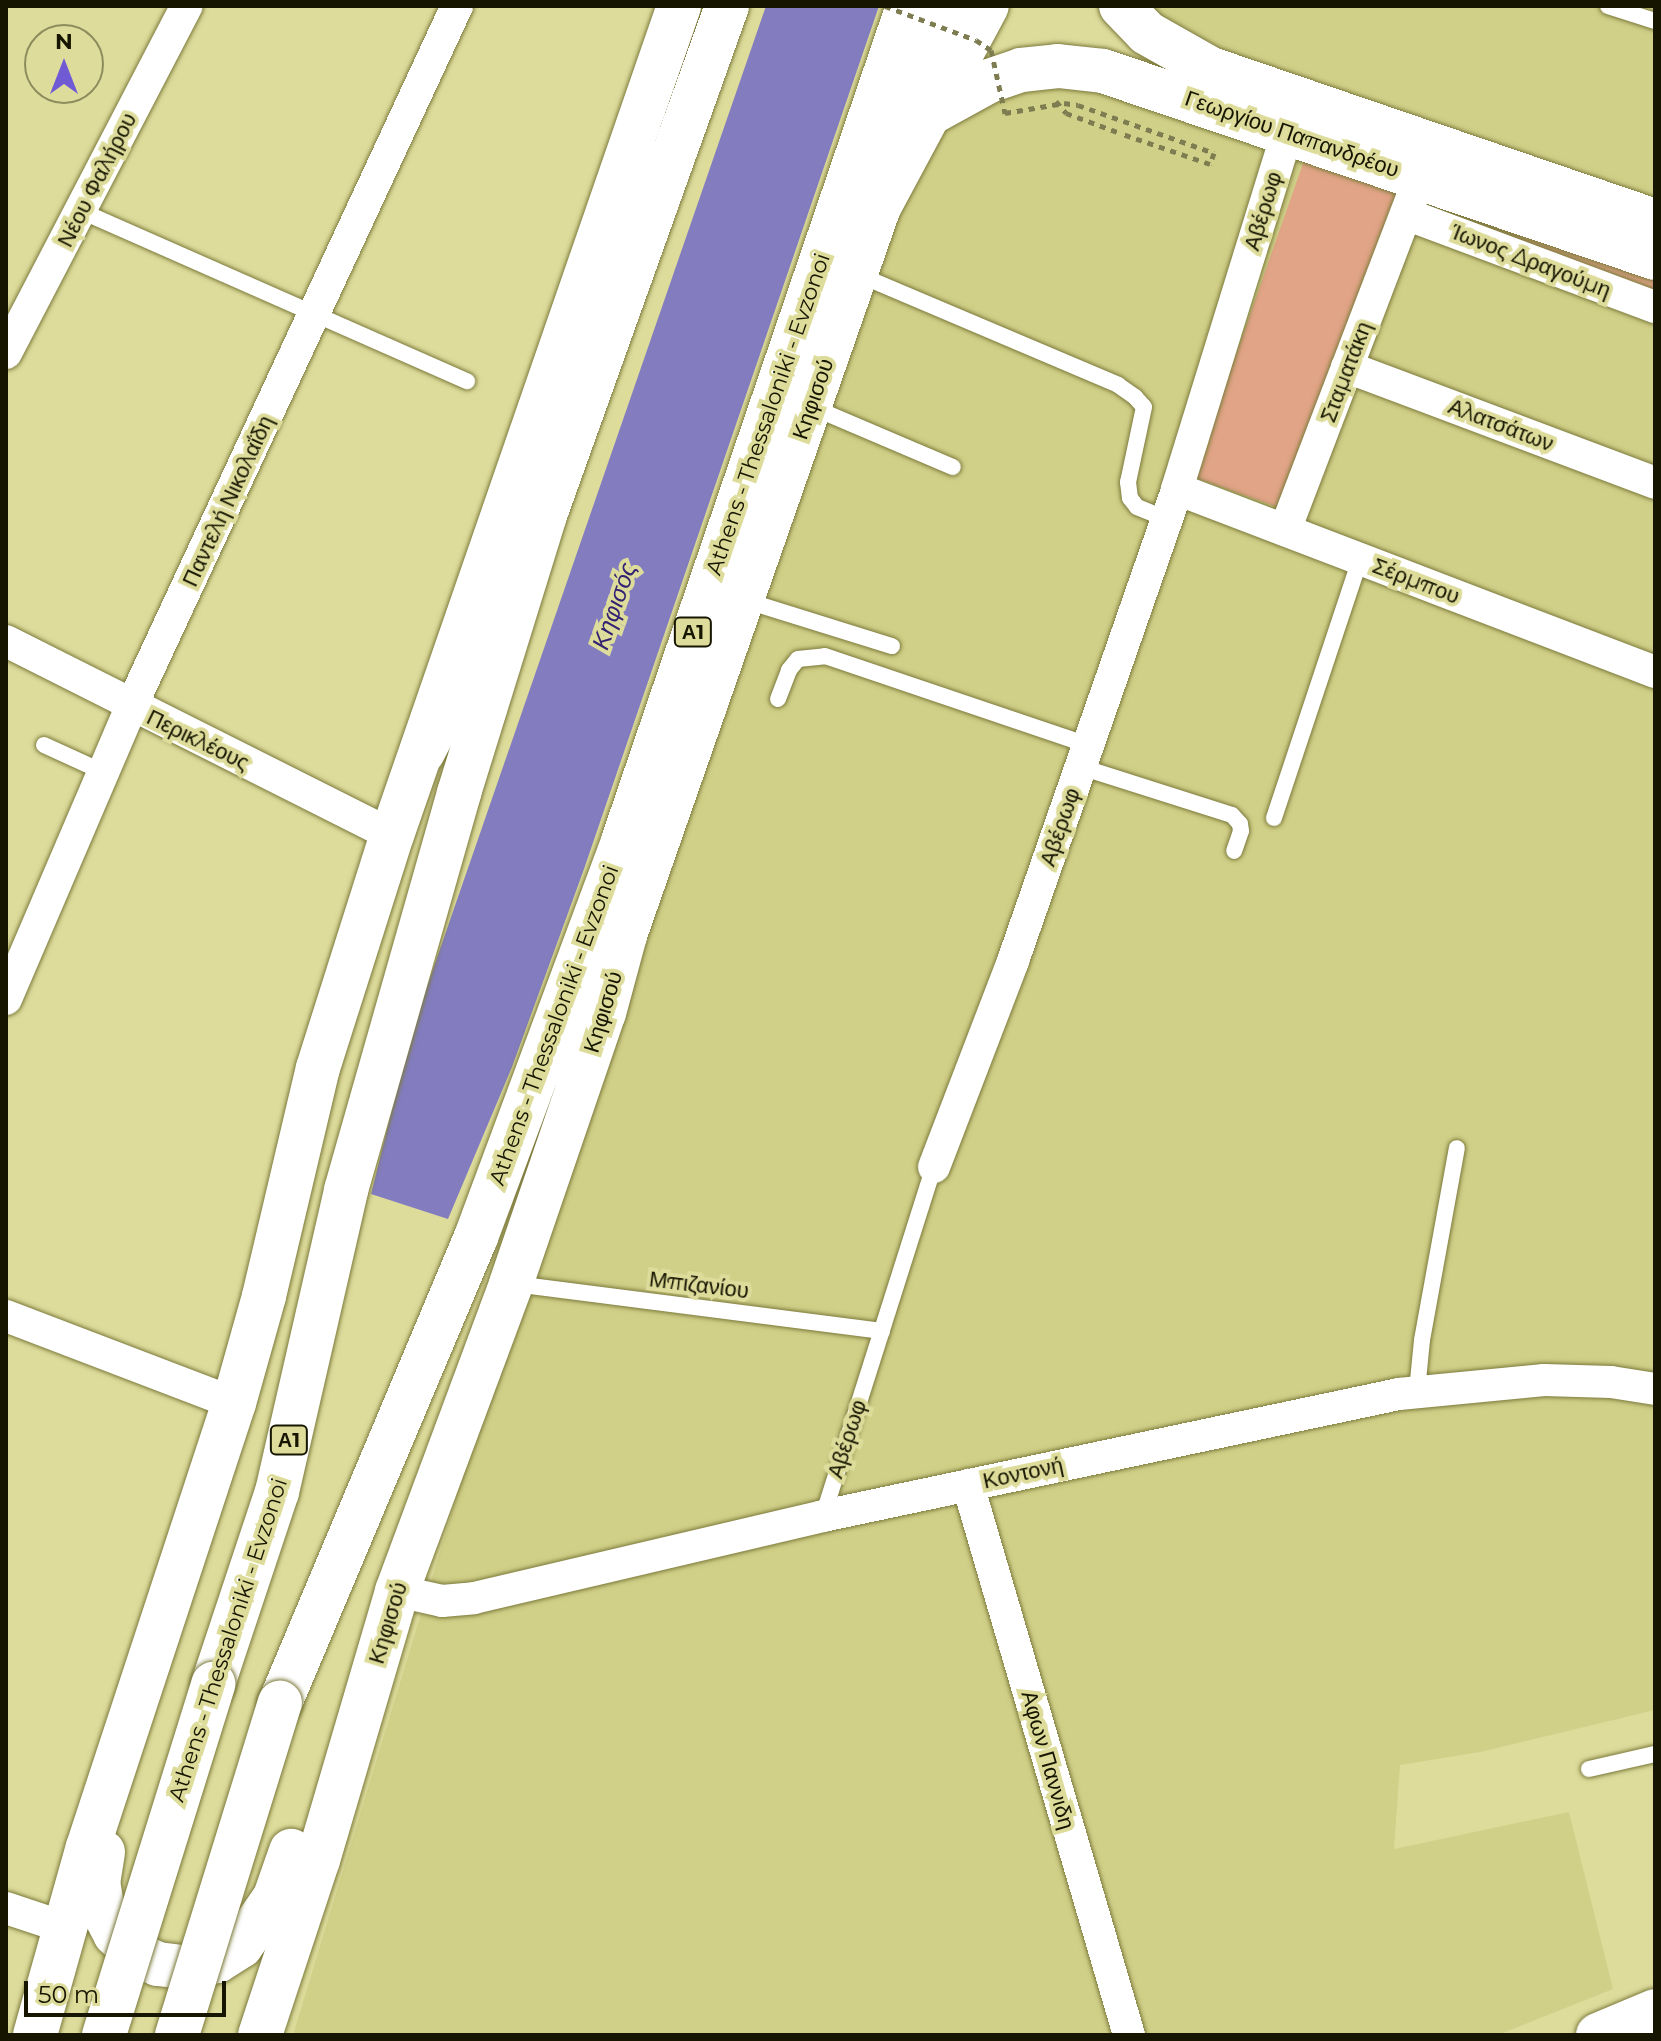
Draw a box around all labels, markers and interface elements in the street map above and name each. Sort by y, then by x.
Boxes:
north arrow [24,24,104,104]
text: N [55,28,73,55]
street label: Γεωργίου Παπανδρέου [1182,85,1402,183]
street label: Νέου Φαλήρου [52,109,142,251]
street label: Αβέρωφ [1239,168,1287,254]
street label: Ίωνος Δραγούμη [1448,218,1614,304]
street label: Athens - Thessaloniki - Evzonoi [700,250,836,578]
street label: Σταματάκη [1315,318,1377,426]
street label: Κηφισού [787,355,839,443]
street label: Αλατσάτων [1445,393,1557,457]
street label: Παντελή Νικολαΐδη [177,411,279,591]
street label: Σέρμπου [1369,552,1463,610]
water label: Κηφισός [586,559,642,653]
road number: Α1 [673,616,713,648]
street label: Περικλέους [142,704,254,776]
street label: Αβέρωφ [1034,784,1086,870]
street label: Athens - Thessaloniki - Evzonoi [484,861,624,1189]
street label: Κηφισού [578,968,628,1056]
street label: Μπιζανίου [648,1266,750,1304]
street label: Αβέρωφ [822,1396,872,1482]
road number: Α1 [269,1424,309,1456]
street label: Κοντονή [980,1452,1066,1494]
street label: Athens - Thessaloniki - Evzonoi [163,1475,293,1805]
street label: Κηφισού [363,1579,413,1667]
street label: Αφων Παννιδη [1016,1688,1080,1832]
scale bar [28,1965,230,2015]
text: 50 m [38,1980,99,2009]

